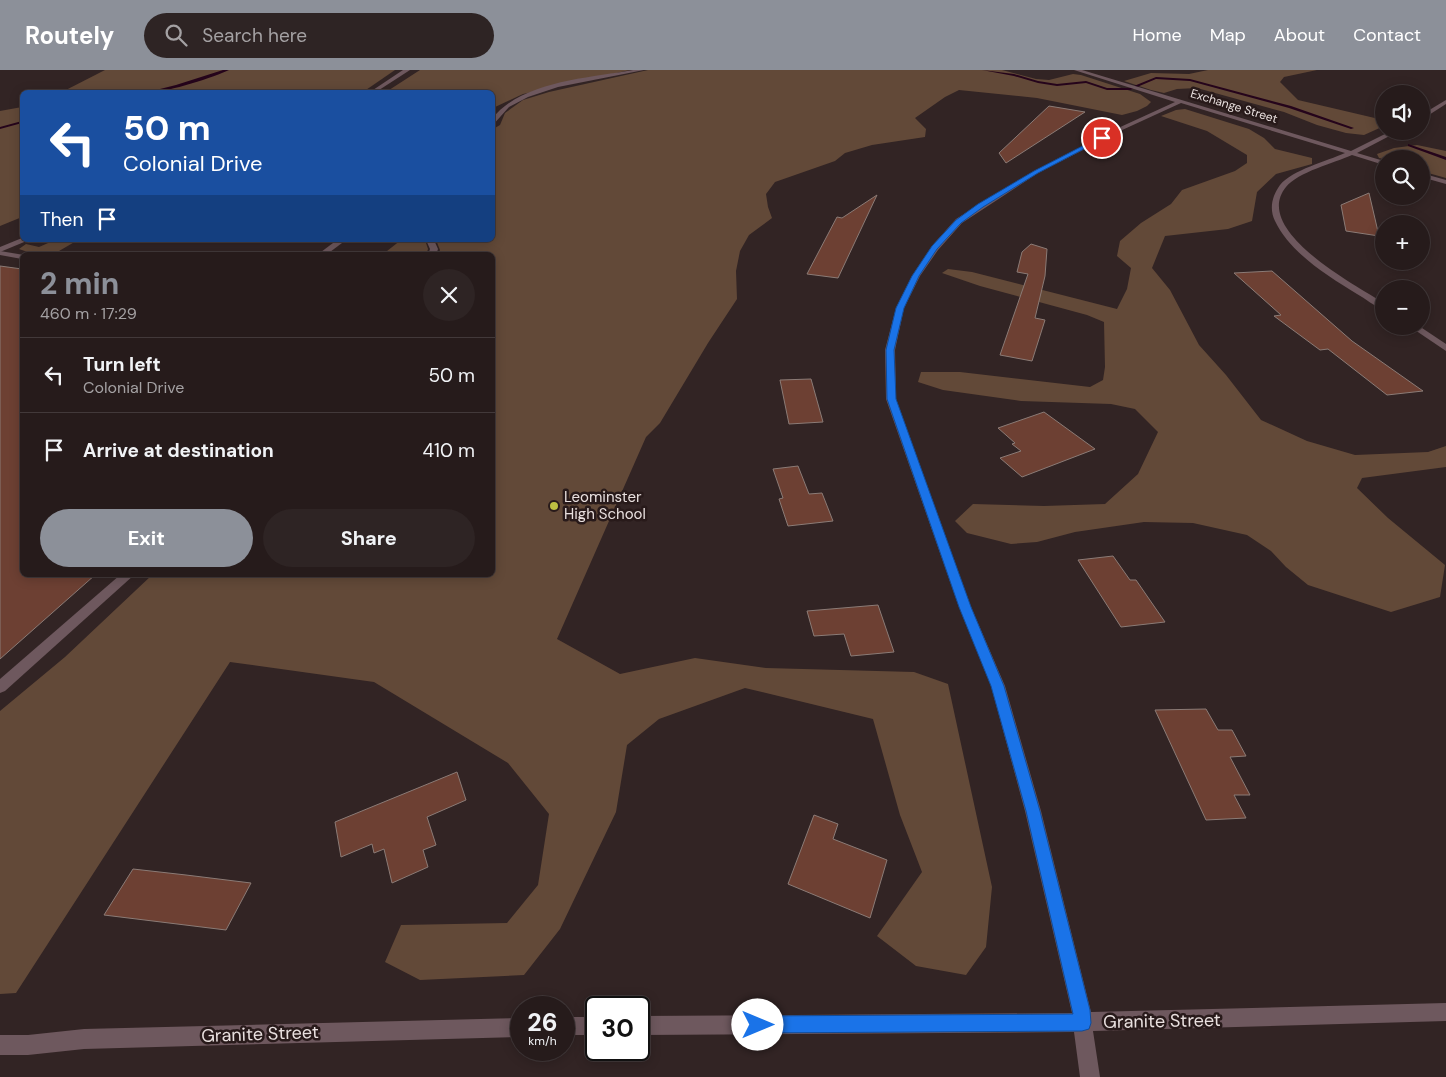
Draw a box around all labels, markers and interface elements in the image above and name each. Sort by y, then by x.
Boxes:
search box [144,13,494,58]
text: Routely [25,20,114,51]
icon: search [162,21,190,49]
text: Search here [202,23,307,48]
text: Home [1132,23,1182,47]
text: Map [1210,23,1246,47]
text: About [1274,23,1325,47]
text: Contact [1353,23,1421,47]
street label: Exchange Street [1189,85,1280,127]
map controls [1375,85,1430,335]
button: sound [1375,85,1430,140]
text: 50 m [123,105,211,151]
icon: left [40,110,105,175]
pin [1081,117,1123,159]
icon: arrive [1088,124,1116,152]
text: Colonial Drive [123,149,263,178]
button: search [1375,150,1430,205]
icon: arrive [93,205,121,233]
text: Then [40,207,83,232]
button: + [1375,215,1430,270]
text: 2 min [40,264,119,303]
button: close [423,269,475,321]
button: − [1375,280,1430,335]
text: 460 m · 17:29 [40,303,137,324]
text: Turn left [83,352,161,377]
icon: left [40,361,68,389]
text: 50 m [428,363,475,388]
text: Colonial Drive [83,377,184,398]
icon: arrive [40,436,68,464]
text: Arrive at destination [83,438,274,463]
text: 410 m [423,438,475,463]
place label: Leominster High School [564,487,646,524]
marker: Leominster High School [548,500,560,512]
button: Exit [40,509,253,567]
button: Share [263,509,475,567]
speed limit sign: 30 [585,996,650,1061]
position arrow [731,998,783,1050]
text: 26 [527,1006,558,1039]
street label: Granite Street [1103,1008,1221,1034]
street label: Granite Street [201,1020,319,1048]
text: km/h [528,1033,557,1049]

